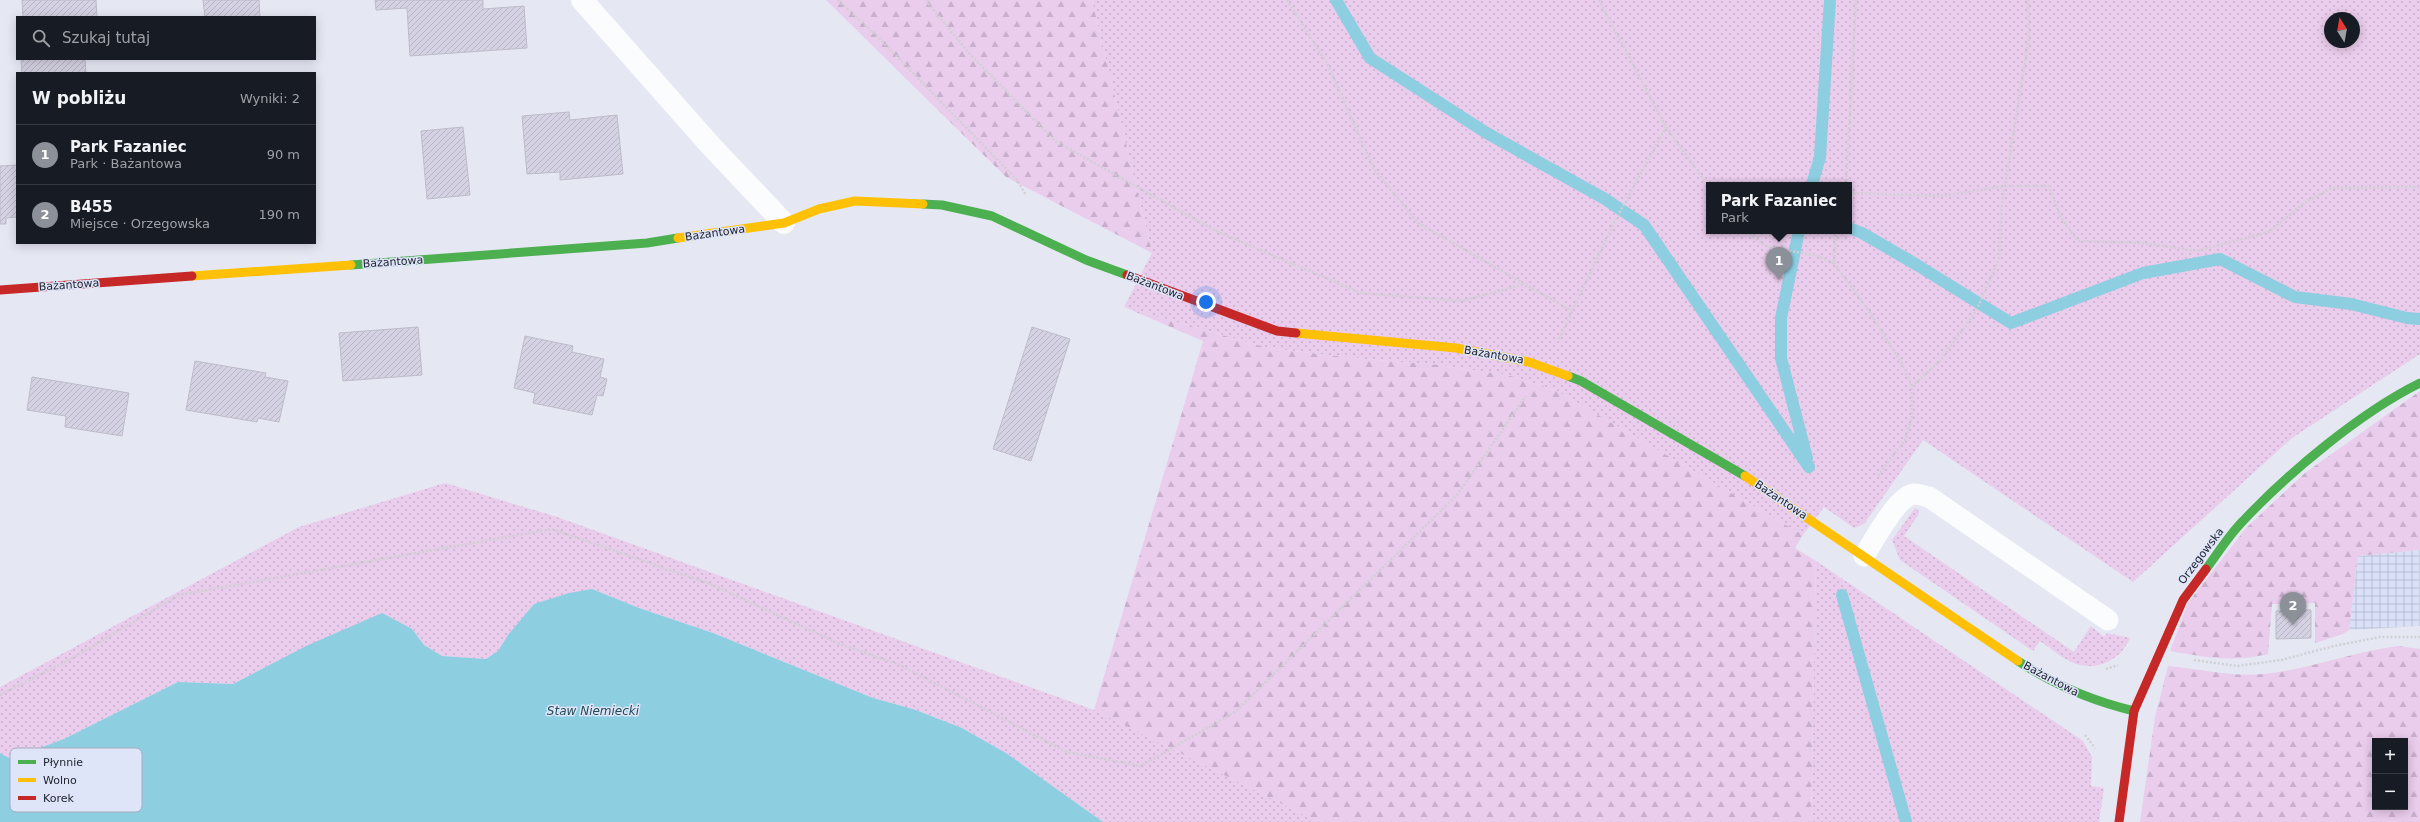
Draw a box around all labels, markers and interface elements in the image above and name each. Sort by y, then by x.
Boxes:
north arrow [2324,12,2360,48]
search box [16,16,316,60]
icon: search [30,27,52,49]
text: Szukaj tutaj [62,29,150,47]
text: W pobliżu [32,88,126,108]
text: Wyniki: 2 [240,91,300,106]
text: Park Fazaniec [70,138,187,156]
text: 1 [40,147,50,162]
text: 90 m [267,147,300,162]
text: Park · Bażantowa [70,156,182,171]
popup [1706,182,1852,234]
text: Park Fazaniec [1721,192,1837,210]
text: B455 [70,198,113,216]
text: 2 [40,207,50,222]
text: 190 m [258,207,300,222]
text: Park [1721,210,1749,225]
text: Miejsce · Orzegowska [70,216,210,231]
street label: Bażantowa [684,222,746,244]
pin: 1 [1766,247,1792,280]
street label: Bażantowa [362,253,424,271]
street label: Bażantowa [1124,269,1186,303]
street label: Bażantowa [38,276,100,294]
your location [1196,292,1216,312]
street label: Bażantowa [1463,343,1525,367]
street label: Bażantowa [1752,478,1810,522]
street label: Orzegowska [2176,525,2226,587]
pin: 2 [2280,592,2306,625]
street label: Bażantowa [2021,659,2081,699]
water label: Staw Niemiecki [547,704,640,718]
map controls [2372,738,2408,810]
button: + [2372,738,2408,774]
legend [10,748,142,812]
text: Płynnie [43,756,83,769]
text: Wolno [43,774,77,787]
button: − [2372,774,2408,810]
text: Korek [43,792,74,805]

